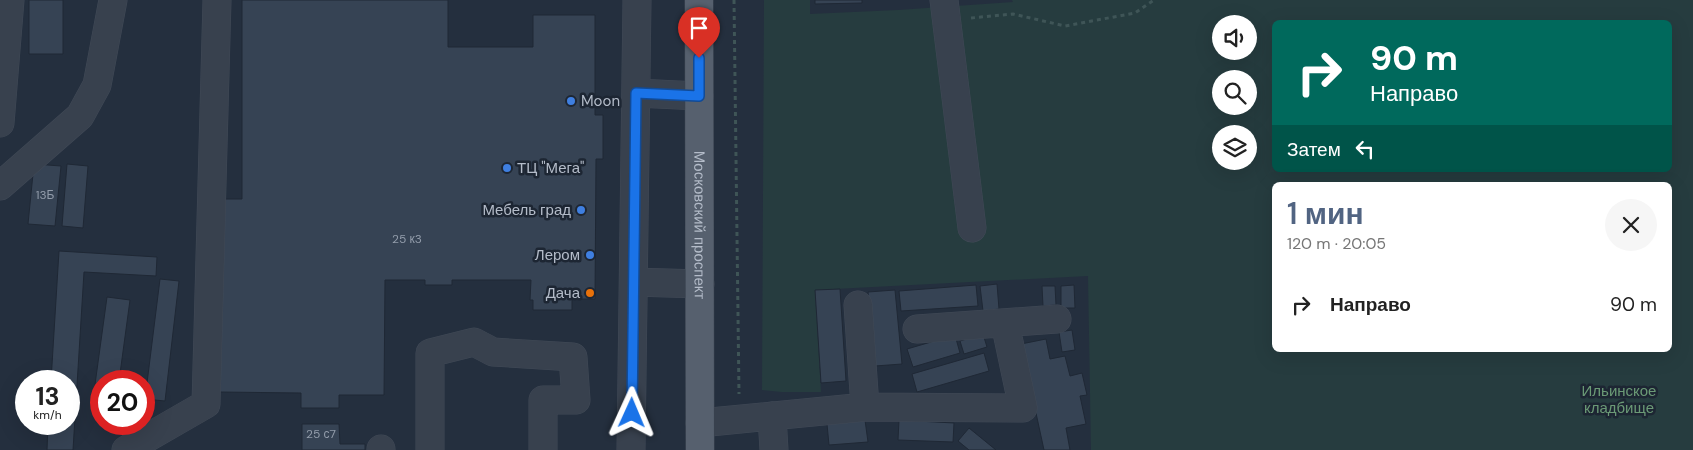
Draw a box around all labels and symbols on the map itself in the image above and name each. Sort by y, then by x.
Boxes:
pin [678,7,720,58]
place label: Moon [581,91,620,111]
marker: Moon [565,95,577,107]
street label: Московский проспект [689,151,710,299]
place label: ТЦ "Мега" [517,158,584,178]
marker: ТЦ "Мега" [501,162,513,174]
house number: 13Б [36,187,54,203]
place label: Мебель град [482,200,571,220]
marker: Мебель град [575,204,587,216]
house number: 25 к3 [392,231,422,247]
place label: Лером [535,245,580,265]
marker: Лером [584,249,596,261]
place label: Дача [546,283,581,303]
marker: Дача [584,287,596,299]
speed limit sign: 20 [90,370,155,435]
park label: Ильинское кладбище [1582,381,1656,418]
position arrow [605,386,657,438]
house number: 25 с7 [306,426,336,442]

